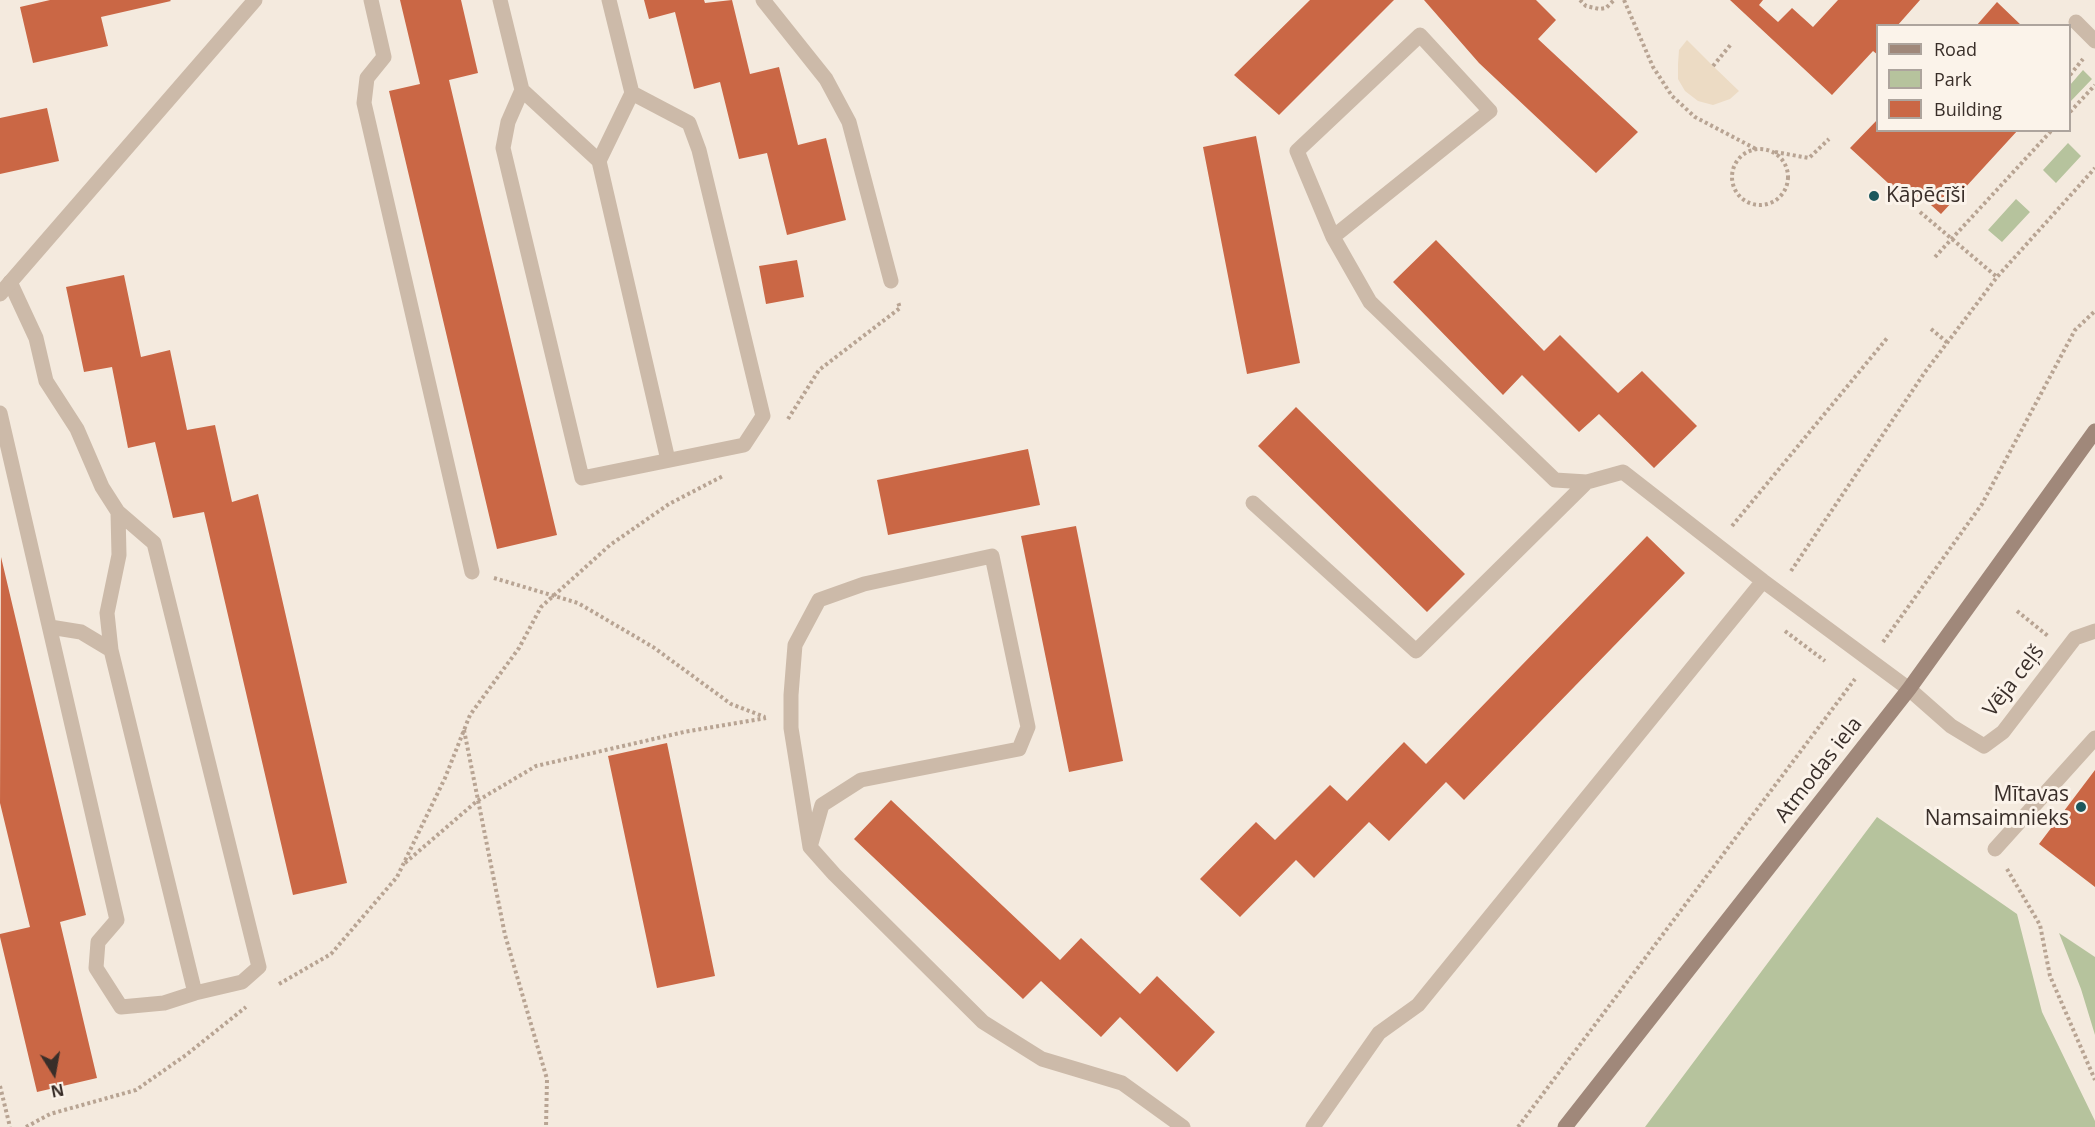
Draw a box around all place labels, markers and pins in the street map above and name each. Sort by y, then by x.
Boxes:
place label: Kāpēcīši [1886,183,1966,209]
marker: Kāpēcīši [1867,189,1881,203]
place label: Mītavas Namsaimnieks [1925,782,2069,832]
marker: Mītavas Namsaimnieks [2074,800,2088,814]

